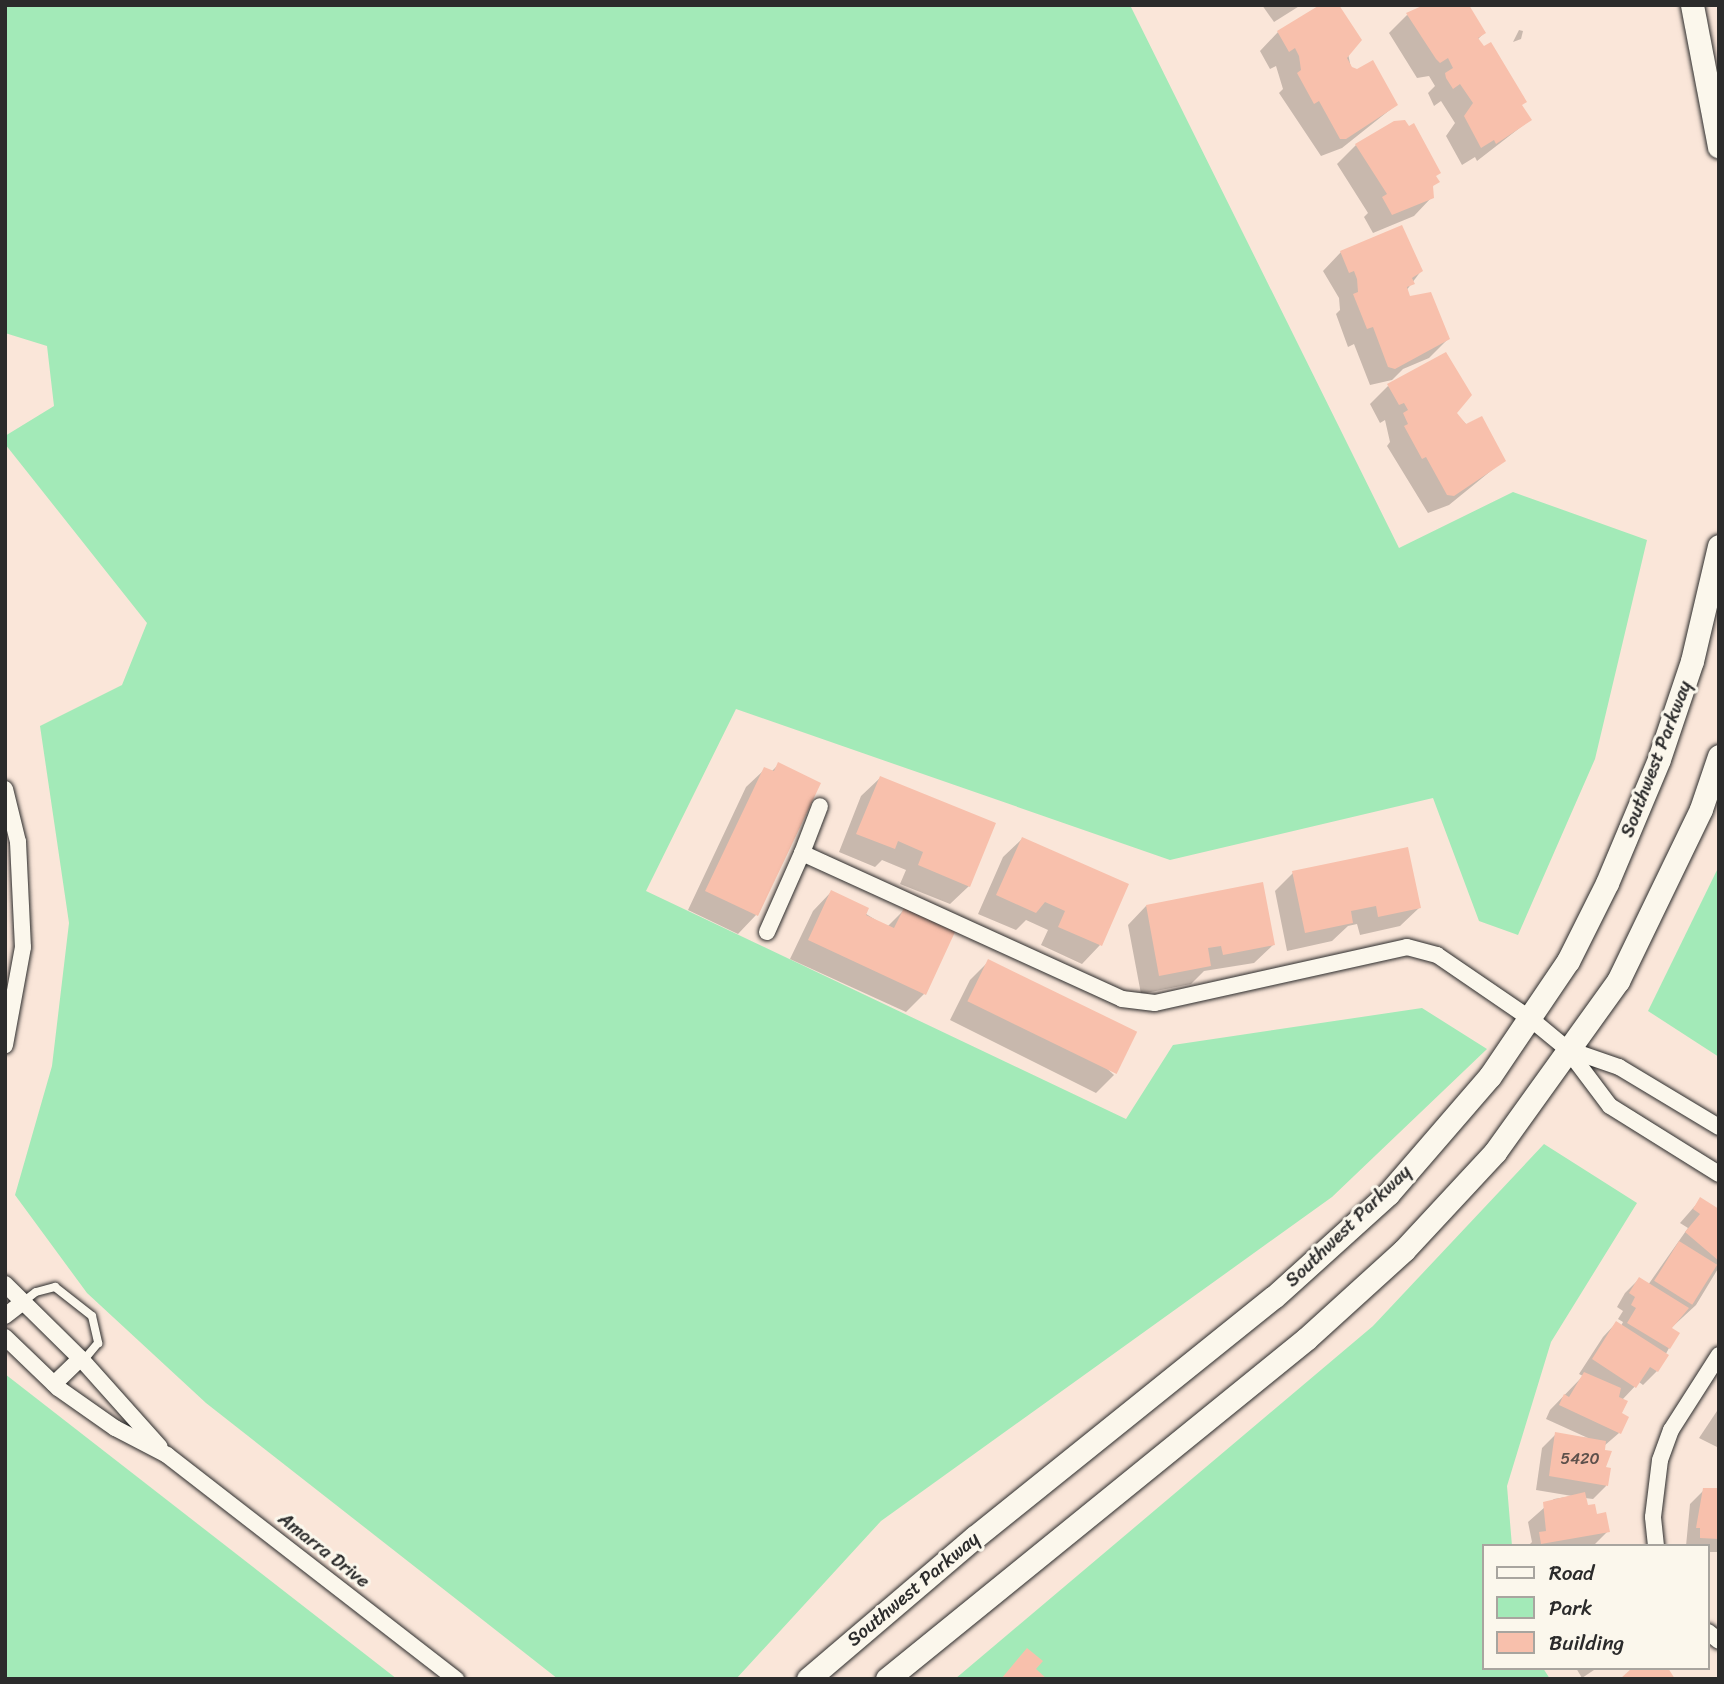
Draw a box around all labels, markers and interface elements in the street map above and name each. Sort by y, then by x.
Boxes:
street label: Southwest Parkway [1616,678,1696,840]
street label: Southwest Parkway [1280,1160,1416,1292]
house number: 5420 [1560,1449,1600,1469]
street label: Amarra Drive [274,1507,374,1593]
street label: Southwest Parkway [842,1527,984,1651]
legend [1482,1544,1710,1670]
text: Road [1549,1554,1594,1592]
text: Park [1549,1589,1592,1627]
text: Building [1549,1624,1624,1662]

